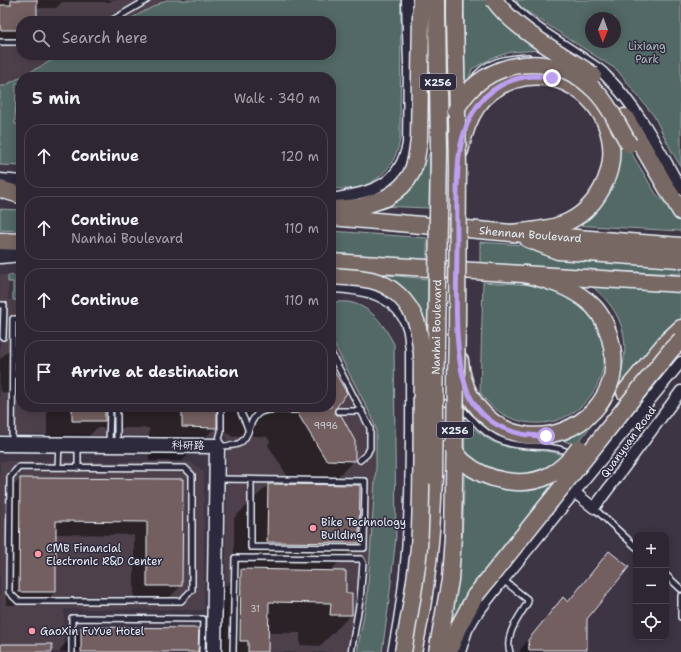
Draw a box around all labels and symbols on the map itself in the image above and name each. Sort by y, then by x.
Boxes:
north arrow [585,12,621,48]
park label: Lixiang Park [628,39,666,67]
route end [543,69,561,87]
road number: X256 [420,74,456,90]
street label: Shennan Boulevard [478,223,582,246]
street label: Nanhai Boulevard [429,279,445,375]
street label: Quanyuan Road [597,403,660,481]
house number: 9996 [314,420,338,432]
road number: X256 [437,422,473,438]
route start [537,427,555,445]
street label: 科研路 [171,438,205,453]
place label: Bike Technology Building [321,515,406,543]
marker: Bike Technology Building [308,523,318,533]
place label: CMB Financial Electronic R&D Center [46,541,163,569]
marker: CMB Financial Electronic R&D Center [33,549,43,559]
house number: 31 [250,603,260,615]
place label: GaoXin FuYue Hotel [40,624,145,639]
marker: GaoXin FuYue Hotel [27,626,37,636]

